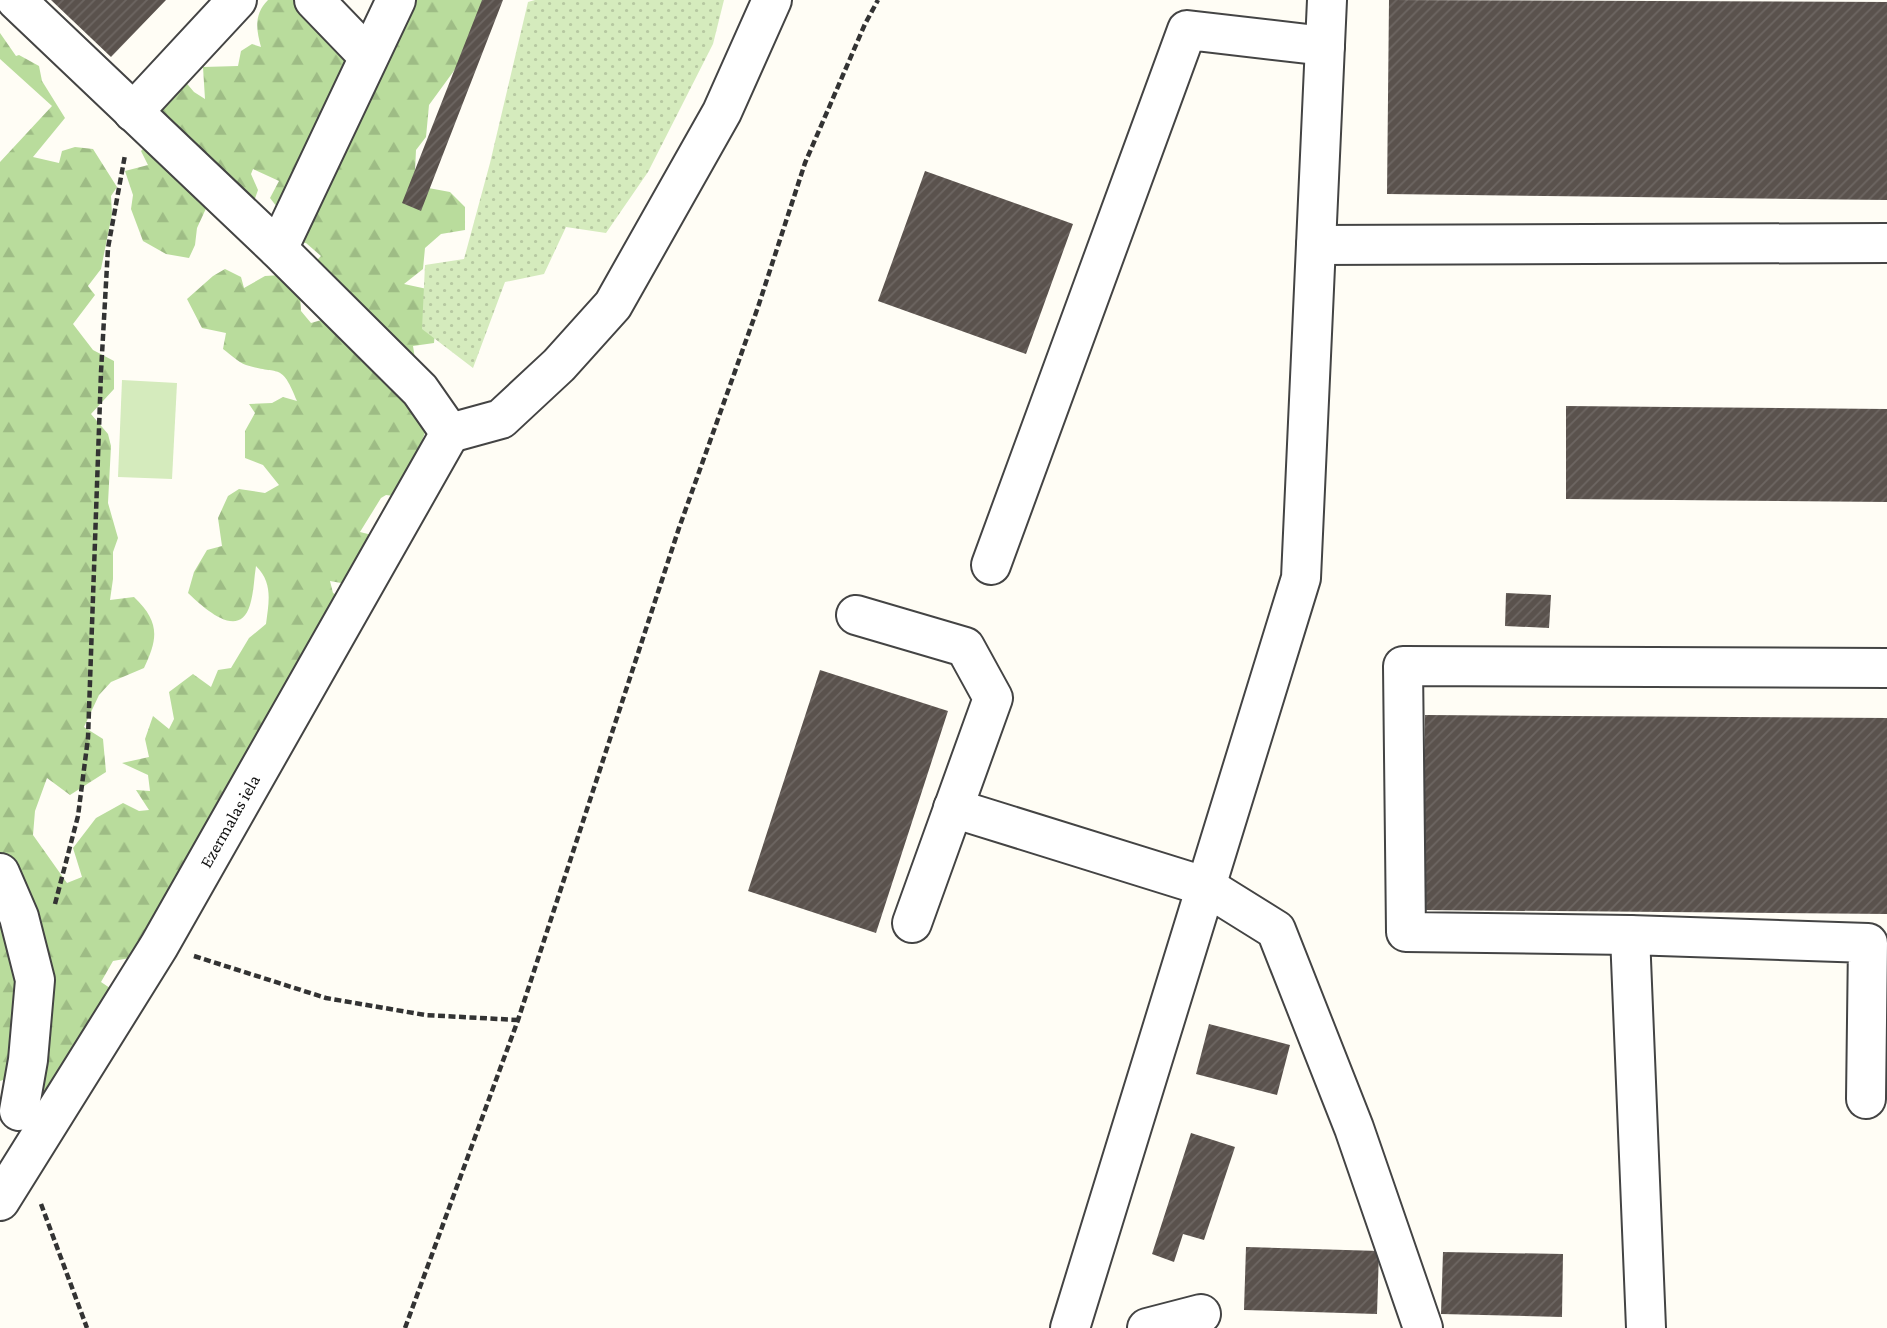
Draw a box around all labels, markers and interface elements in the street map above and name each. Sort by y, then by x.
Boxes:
street label: Ezermalas iela [196,771,264,871]

